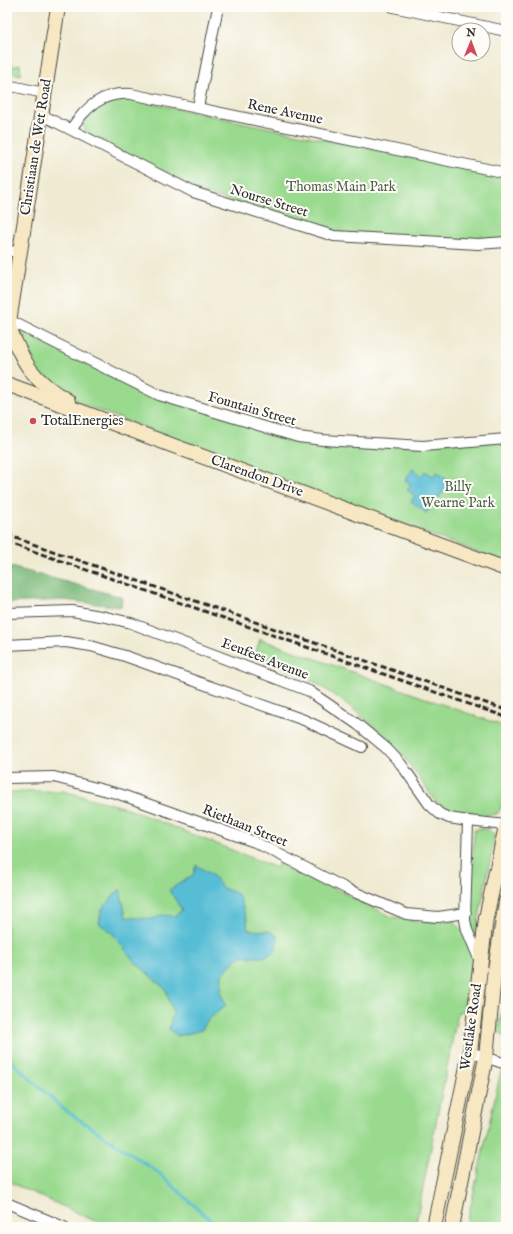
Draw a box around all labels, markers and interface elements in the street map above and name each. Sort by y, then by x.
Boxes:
north arrow [451,22,491,62]
text: N [465,26,477,40]
street label: Christiaan de Wet Road [16,77,56,217]
street label: Rene Avenue [246,95,325,129]
park label: Thomas Main Park [286,178,397,196]
street label: Nourse Street [228,181,310,221]
street label: Fountain Street [206,388,298,430]
place label: TotalEnergies [41,412,124,430]
marker: TotalEnergies [28,416,38,426]
street label: Clarendon Drive [208,451,306,501]
park label: Billy Wearne Park [421,478,495,512]
street label: Eeufees Avenue [219,634,312,684]
street label: Riethaan Street [200,801,290,851]
street label: Westlake Road [456,982,486,1071]

